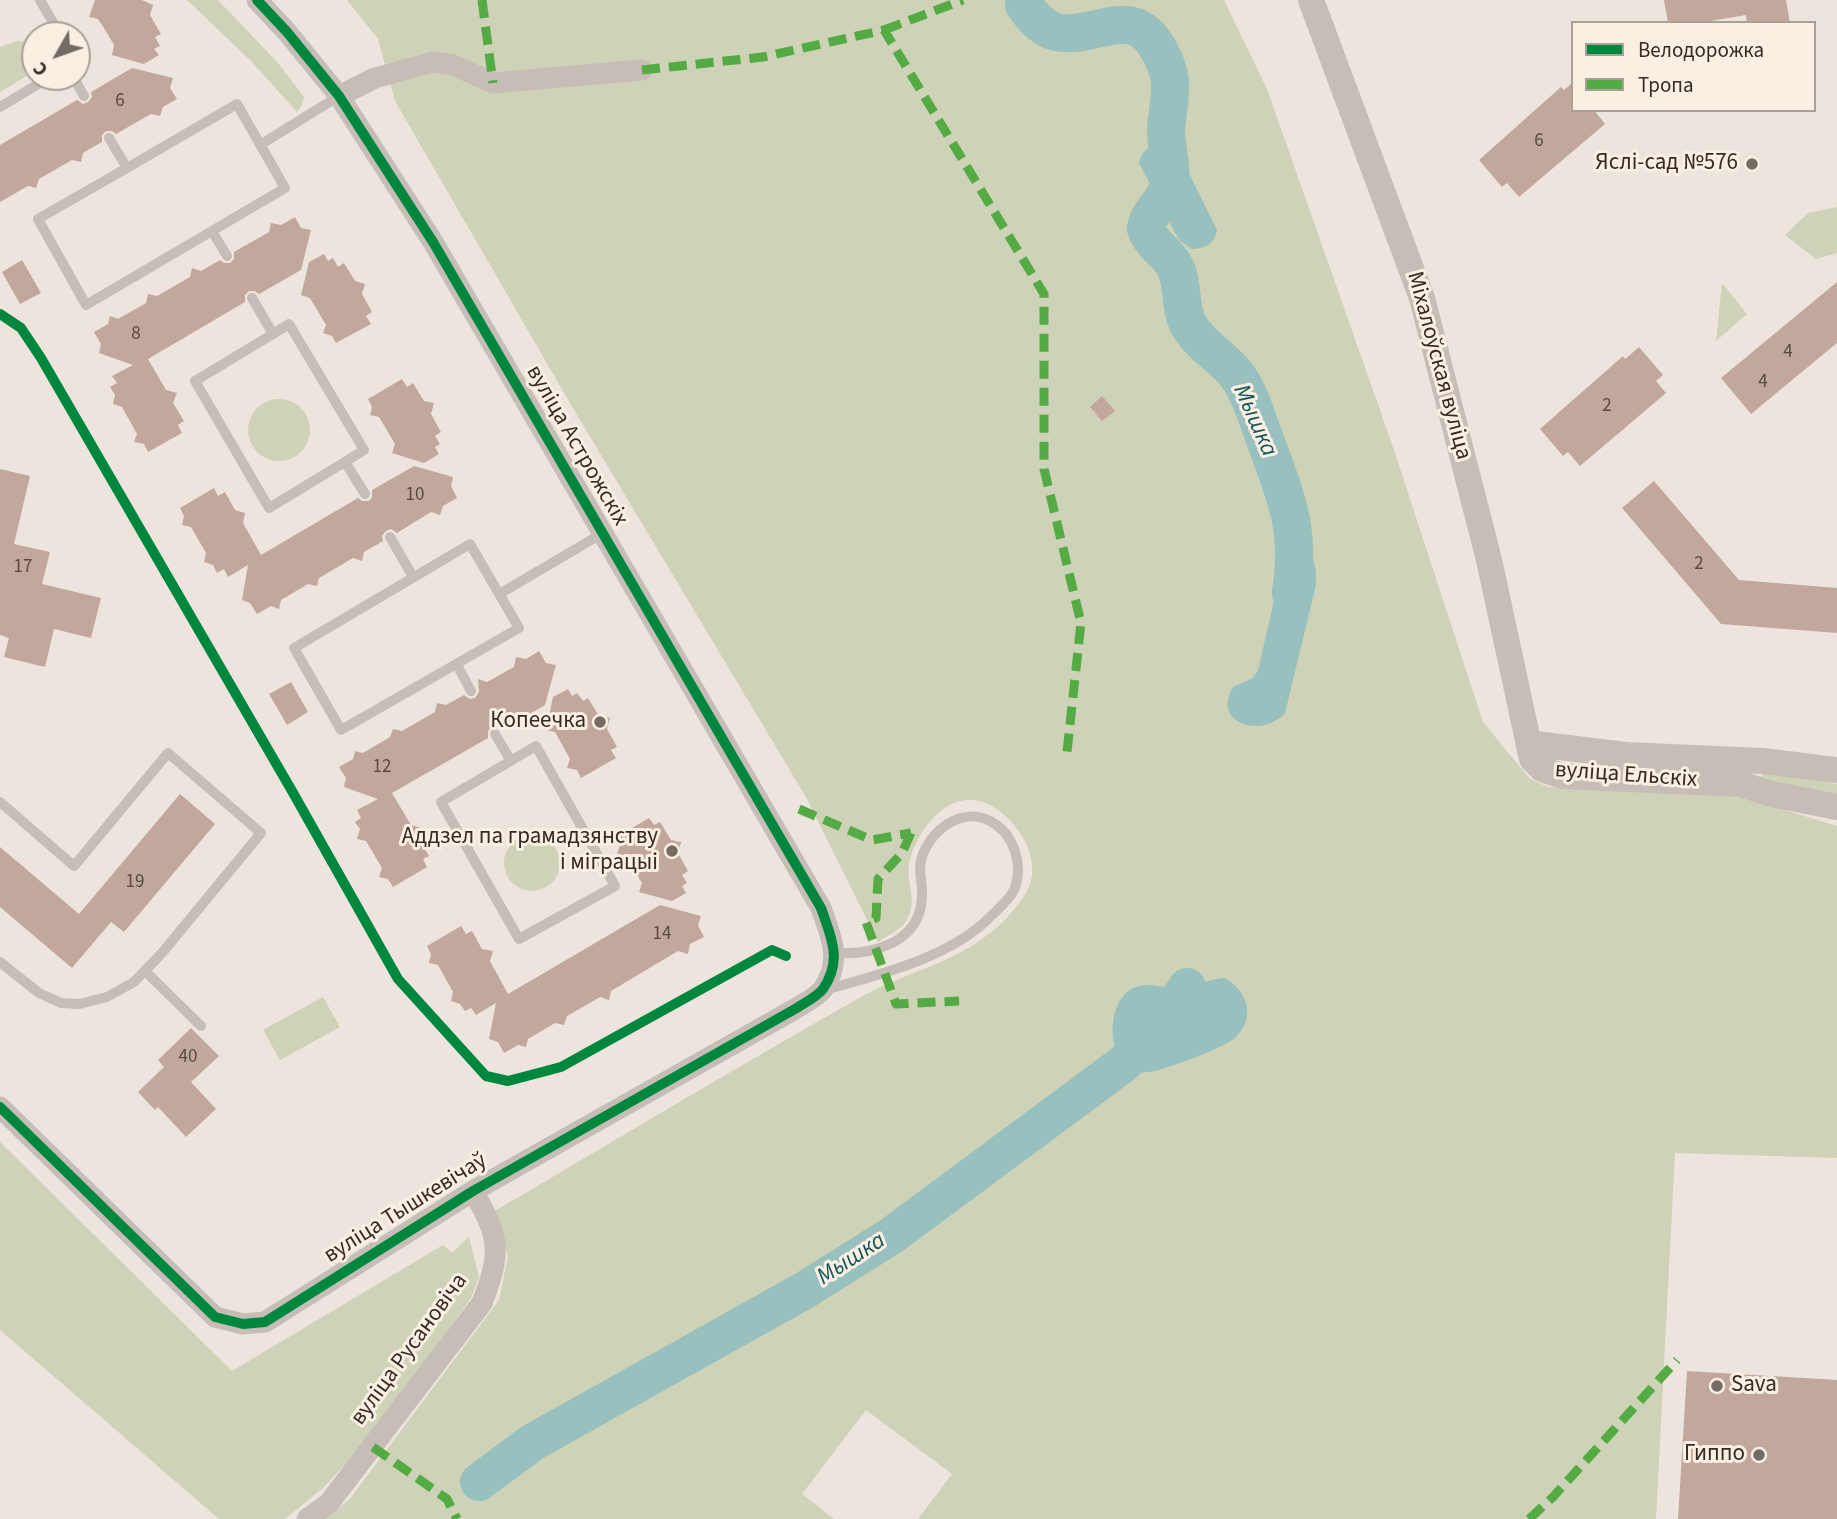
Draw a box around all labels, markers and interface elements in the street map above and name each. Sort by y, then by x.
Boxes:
north arrow [21,21,91,91]
legend [1571,21,1816,112]
text: Велодорожка [1638,35,1764,65]
text: С [27,56,55,81]
text: Тропа [1638,70,1694,100]
house number: 6 [115,91,125,113]
house number: 6 [1534,131,1544,153]
place label: Яслі-сад №576 [1595,150,1738,178]
marker: Яслі-сад №576 [1744,156,1760,172]
street label: Міхалоўская вуліца [1400,269,1476,463]
house number: 8 [131,324,141,346]
house number: 4 [1783,342,1793,364]
street label: вуліца Астрожскіх [519,361,633,531]
house number: 4 [1758,372,1768,394]
water label: Мышка [1225,381,1283,461]
house number: 2 [1602,396,1612,418]
house number: 10 [406,485,424,507]
house number: 2 [1694,554,1704,576]
house number: 17 [14,557,32,579]
place label: Копеечка [490,708,586,736]
marker: Копеечка [592,714,608,730]
house number: 12 [373,757,391,779]
street label: вуліца Ельскіх [1554,757,1698,795]
place label: Аддзел па грамадзянству і міграцыі [402,824,658,878]
marker: Аддзел па грамадзянству і міграцыі [664,843,680,859]
house number: 19 [126,872,144,894]
house number: 14 [653,924,671,946]
house number: 40 [179,1047,197,1069]
street label: вуліца Тышкевічаў [319,1148,493,1270]
water label: Мышка [812,1227,892,1293]
street label: вуліца Русановіча [346,1269,474,1431]
place label: Sava [1731,1372,1777,1400]
marker: Sava [1709,1378,1725,1394]
place label: Гиппо [1684,1441,1745,1469]
marker: Гиппо [1751,1447,1767,1463]

